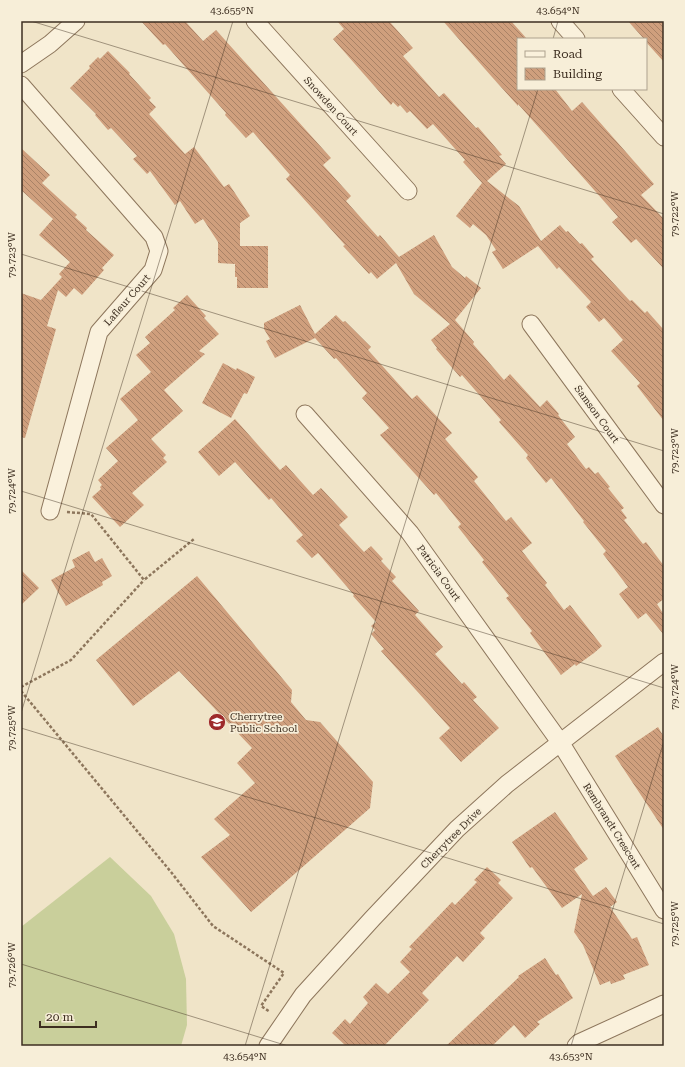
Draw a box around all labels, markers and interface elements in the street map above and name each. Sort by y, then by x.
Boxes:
text: 43.655°N [210,5,254,16]
text: 43.654°N [536,5,580,16]
legend [517,38,647,90]
text: Road [553,47,583,61]
text: Building [553,67,602,81]
street label: Snowden Court [302,74,360,138]
text: 79.722°W [669,190,680,237]
text: 79.723°W [6,231,17,278]
street label: Lafleur Court [102,272,152,328]
street label: Samson Court [572,383,622,445]
text: 79.723°W [669,427,680,474]
text: 79.724°W [6,467,17,514]
street label: Patricia Court [415,543,463,603]
text: 79.724°W [669,663,680,710]
text: 79.725°W [6,704,17,751]
place label: Cherrytree Public School [230,711,297,734]
school or university icon: Cherrytree Public School [207,712,227,732]
street label: Rembrandt Crescent [581,781,643,871]
street label: Cherrytree Drive [418,805,484,871]
text: 79.725°W [669,900,680,947]
text: 79.726°W [6,941,17,988]
scale bar [40,1003,96,1029]
text: 20 m [46,1010,73,1024]
text: 43.654°N [223,1051,267,1062]
text: 43.653°N [549,1051,593,1062]

